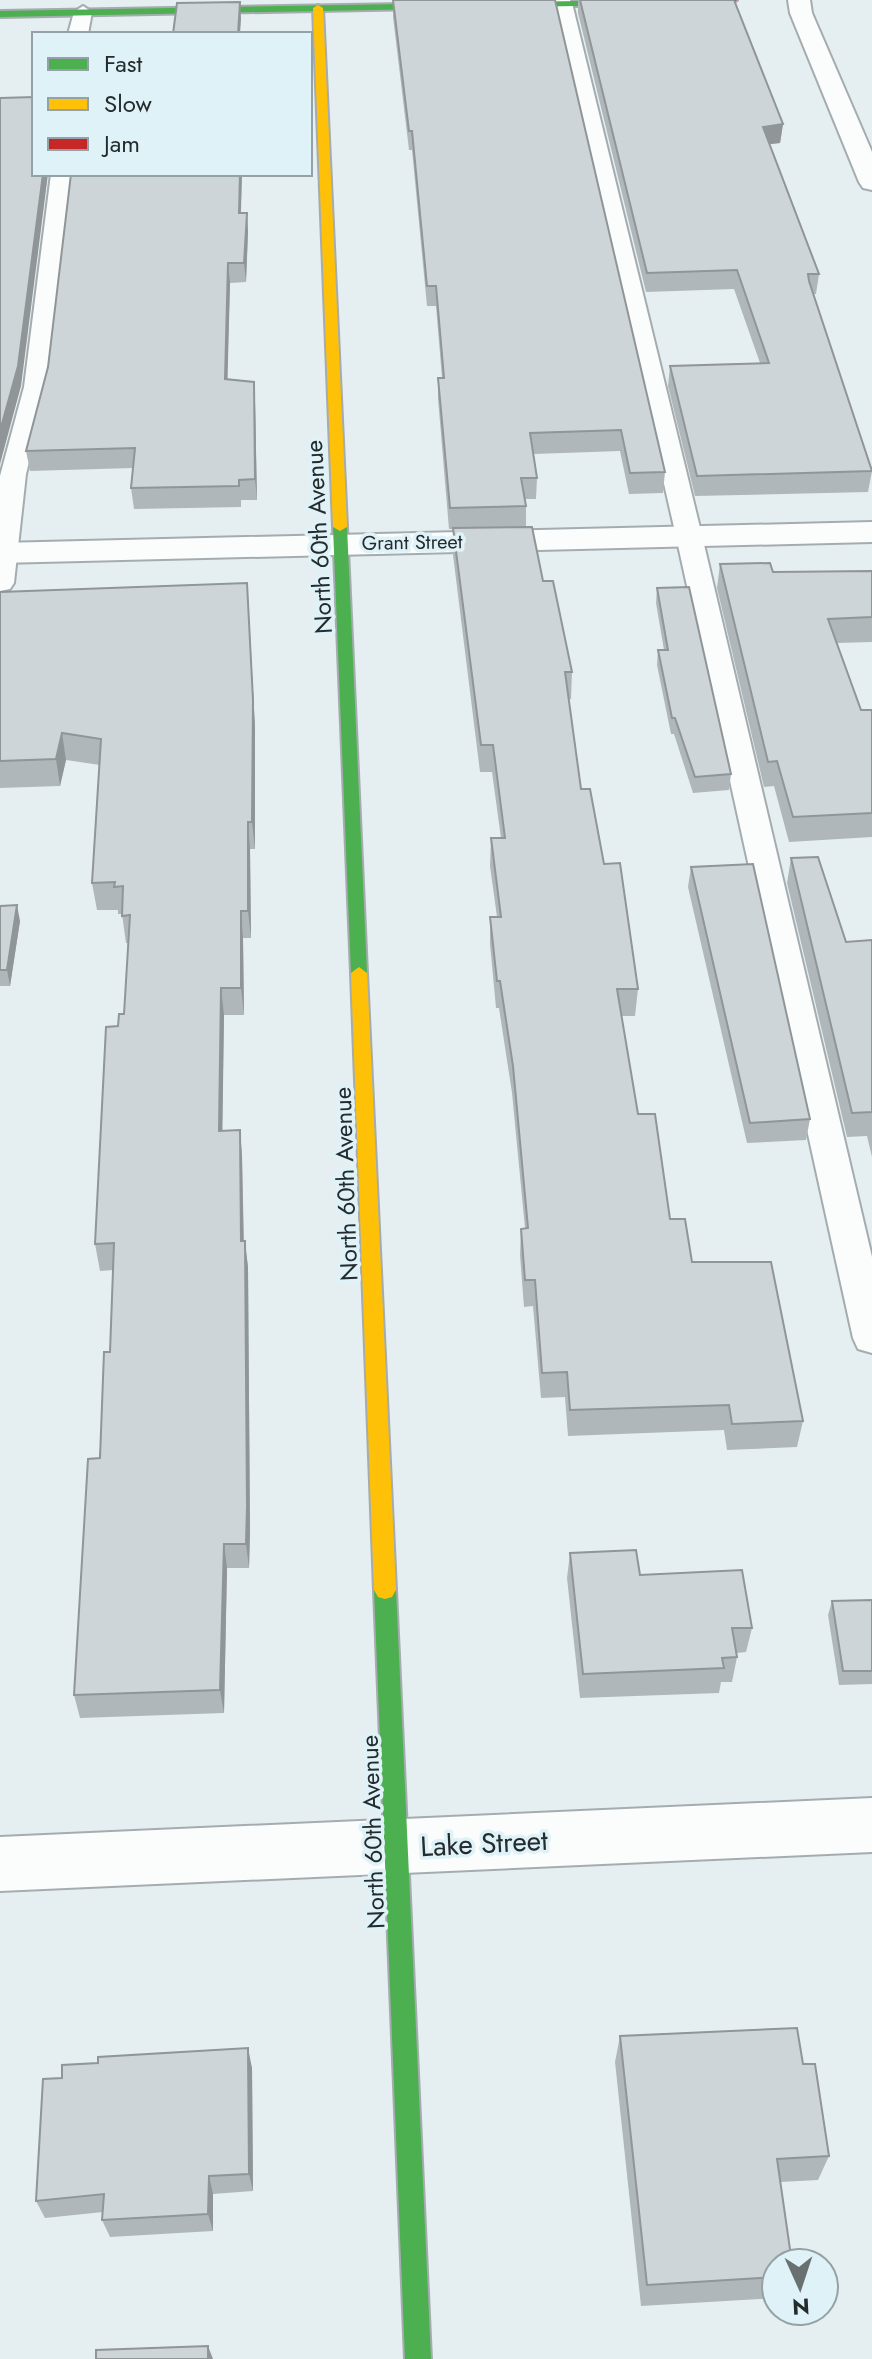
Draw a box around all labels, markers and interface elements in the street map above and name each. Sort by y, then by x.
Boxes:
legend [32,32,312,176]
text: Fast [104,46,142,81]
text: Slow [104,86,152,121]
text: Jam [101,126,140,161]
street label: North 60th Avenue [296,439,341,635]
street label: Grant Street [361,527,463,558]
street label: North 60th Avenue [325,1086,366,1282]
street label: North 60th Avenue [352,1734,393,1930]
street label: Lake Street [419,1820,549,1867]
north arrow [760,2247,840,2327]
text: N [791,2291,811,2323]

